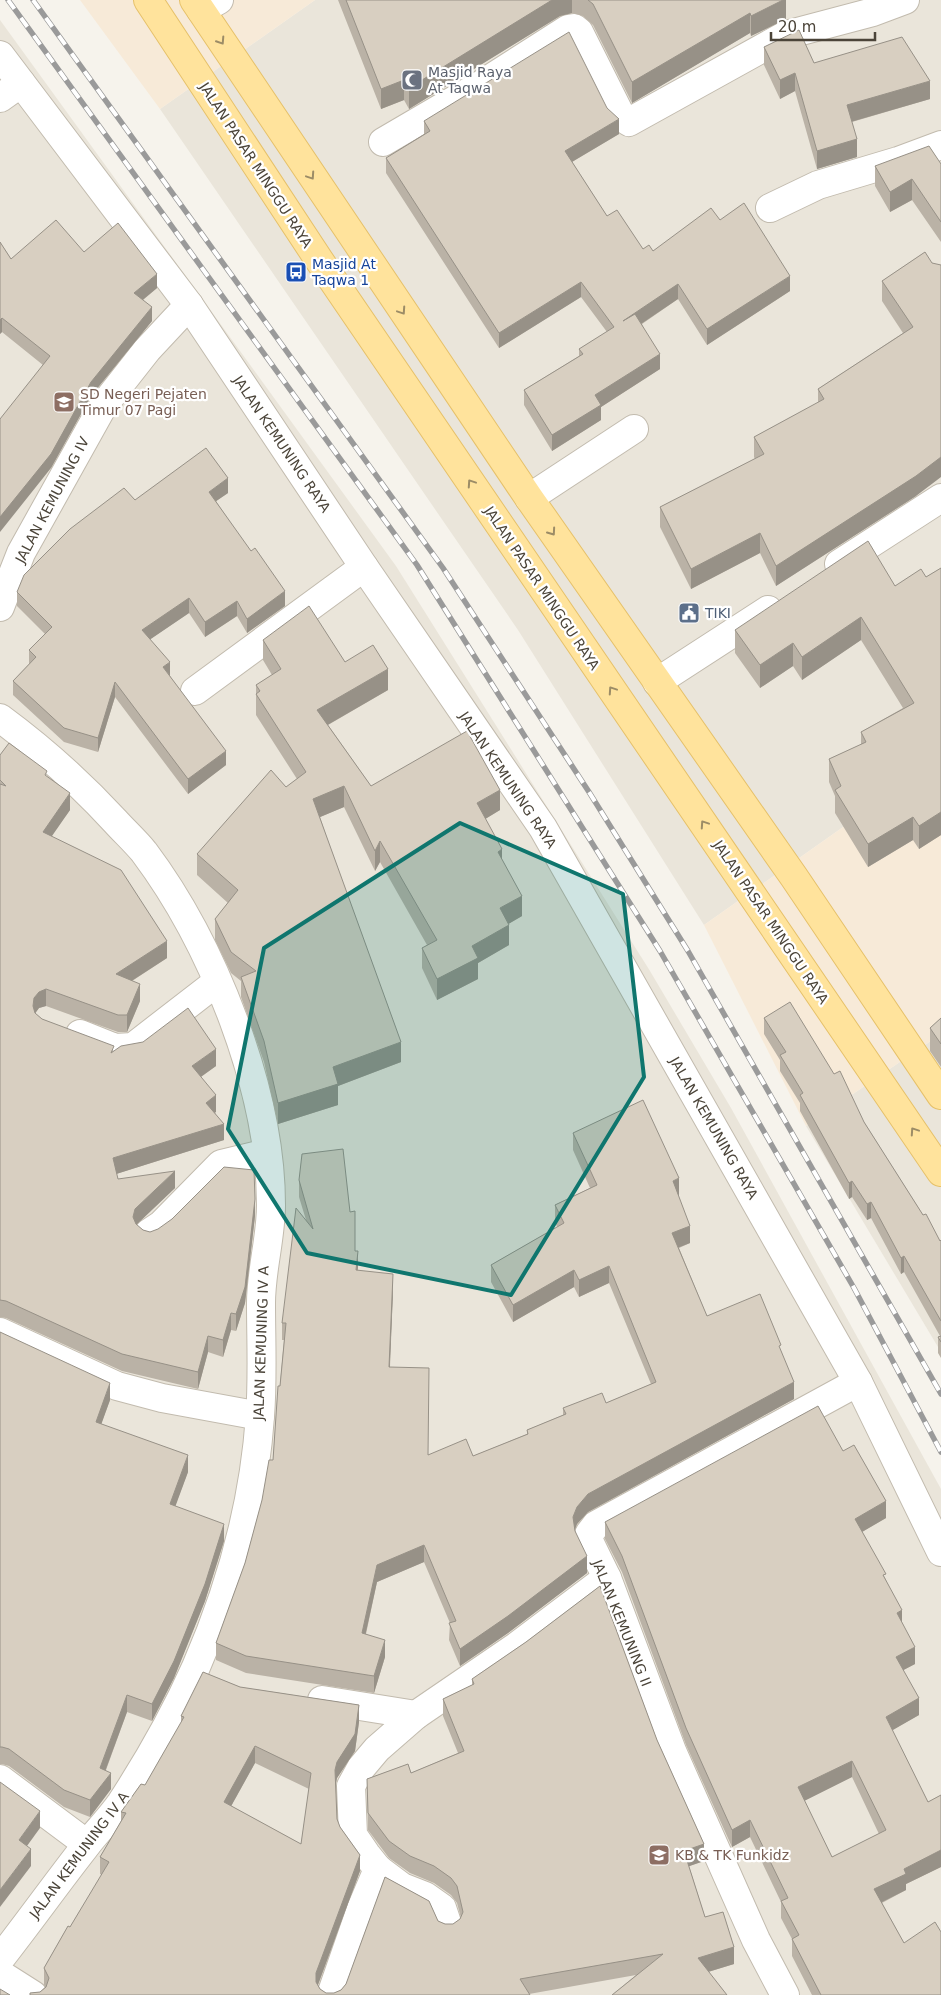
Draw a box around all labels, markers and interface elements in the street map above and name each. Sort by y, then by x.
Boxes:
scale bar [771,10,875,42]
text: 20 m [778,18,816,36]
one-way arrow [215,35,224,44]
place label: Masjid Raya At Taqwa [428,64,512,96]
mosque icon: Masjid Raya At Taqwa [400,68,424,92]
street label: JALAN PASAR MINGGU RAYA [196,79,316,251]
one-way arrow [304,171,314,180]
place label: Masjid At Taqwa 1 [311,256,376,288]
bus stop icon: Masjid At Taqwa 1 [284,260,308,284]
one-way arrow [395,305,405,314]
street label: JALAN KEMUNING RAYA [230,372,334,516]
place label: SD Negeri Pejaten Timur 07 Pagi [79,386,207,418]
school or university icon: SD Negeri Pejaten Timur 07 Pagi [52,390,76,414]
street label: JALAN KEMUNING IV [11,434,92,567]
one-way arrow [468,479,477,489]
street label: JALAN PASAR MINGGU RAYA [481,502,603,673]
one-way arrow [546,526,555,536]
public building icon: TIKI [677,601,701,625]
place label: TIKI [704,605,731,621]
one-way arrow [609,686,618,695]
street label: JALAN KEMUNING RAYA [456,708,560,852]
one-way arrow [701,820,710,829]
street label: JALAN PASAR MINGGU RAYA [710,836,832,1007]
street label: JALAN KEMUNING RAYA [666,1053,762,1202]
one-way arrow [910,1128,920,1137]
street label: JALAN KEMUNING IV A [250,1265,272,1422]
street label: JALAN KEMUNING II [589,1556,655,1689]
street label: JALAN KEMUNING IV A [26,1788,132,1922]
school or university icon: KB & TK Funkidz [647,1843,671,1867]
place label: KB & TK Funkidz [675,1847,789,1863]

